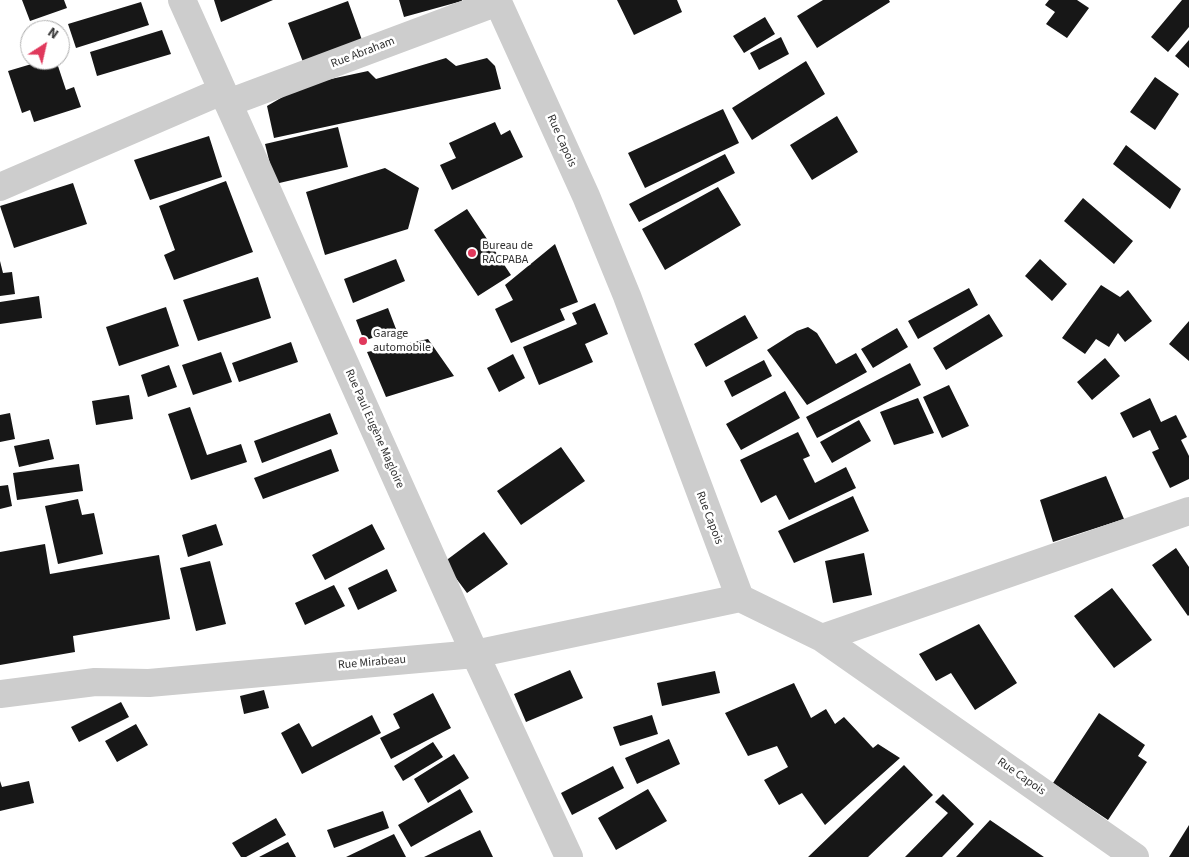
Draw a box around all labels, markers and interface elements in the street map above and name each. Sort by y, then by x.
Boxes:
north arrow [20,20,70,70]
text: N [43,23,63,44]
street label: Rue Abraham [329,34,397,72]
street label: Rue Capois [543,113,579,169]
place label: Bureau de RACPABA [482,239,533,267]
marker: Bureau de RACPABA [466,247,478,259]
place label: Garage automobile [373,327,431,355]
marker: Garage automobile [357,335,369,347]
street label: Rue Paul Eugène Magloire [341,367,407,491]
street label: Rue Capois [692,489,726,547]
street label: Rue Mirabeau [337,653,407,673]
street label: Rue Capois [994,755,1048,799]

